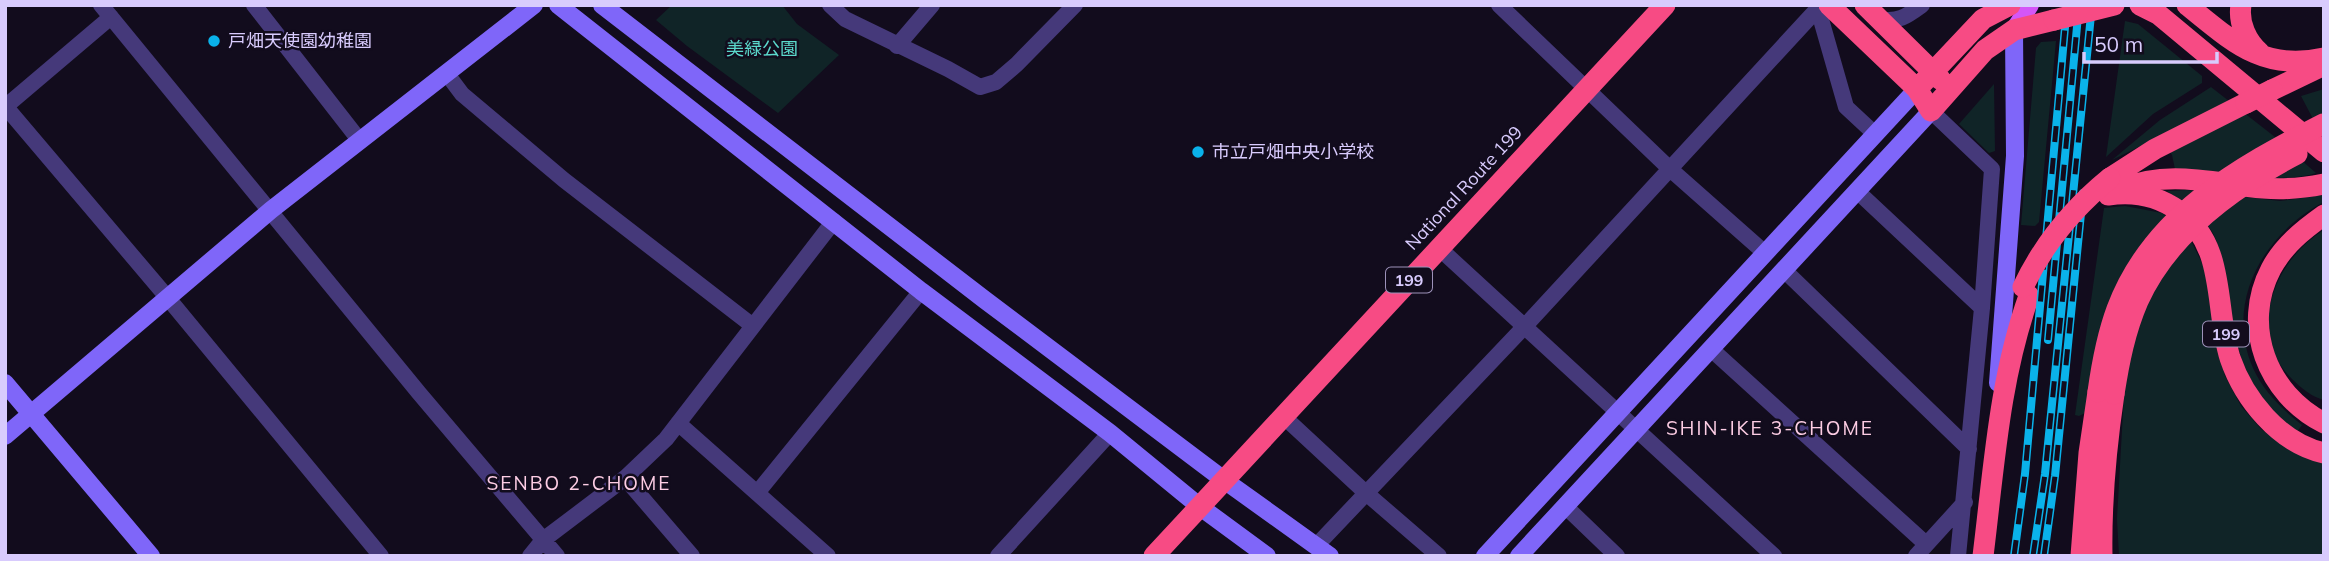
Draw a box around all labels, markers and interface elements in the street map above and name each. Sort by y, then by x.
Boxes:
scale bar [2084,21,2217,65]
place label: 戸畑天使園幼稚園 [228,29,372,52]
text: 50 m [2094,31,2143,57]
marker: 戸畑天使園幼稚園 [206,33,222,49]
park label: 美緑公園 [726,37,798,60]
street label: National Route 199 [1400,121,1527,255]
place label: 市立戸畑中央小学校 [1212,140,1374,163]
marker: 市立戸畑中央小学校 [1190,144,1206,160]
road number: 199 [1386,268,1432,292]
road number: 199 [2203,322,2249,346]
district label: SHIN-IKE 3-CHOME [1666,416,1874,440]
district label: SENBO 2-CHOME [487,471,671,495]

